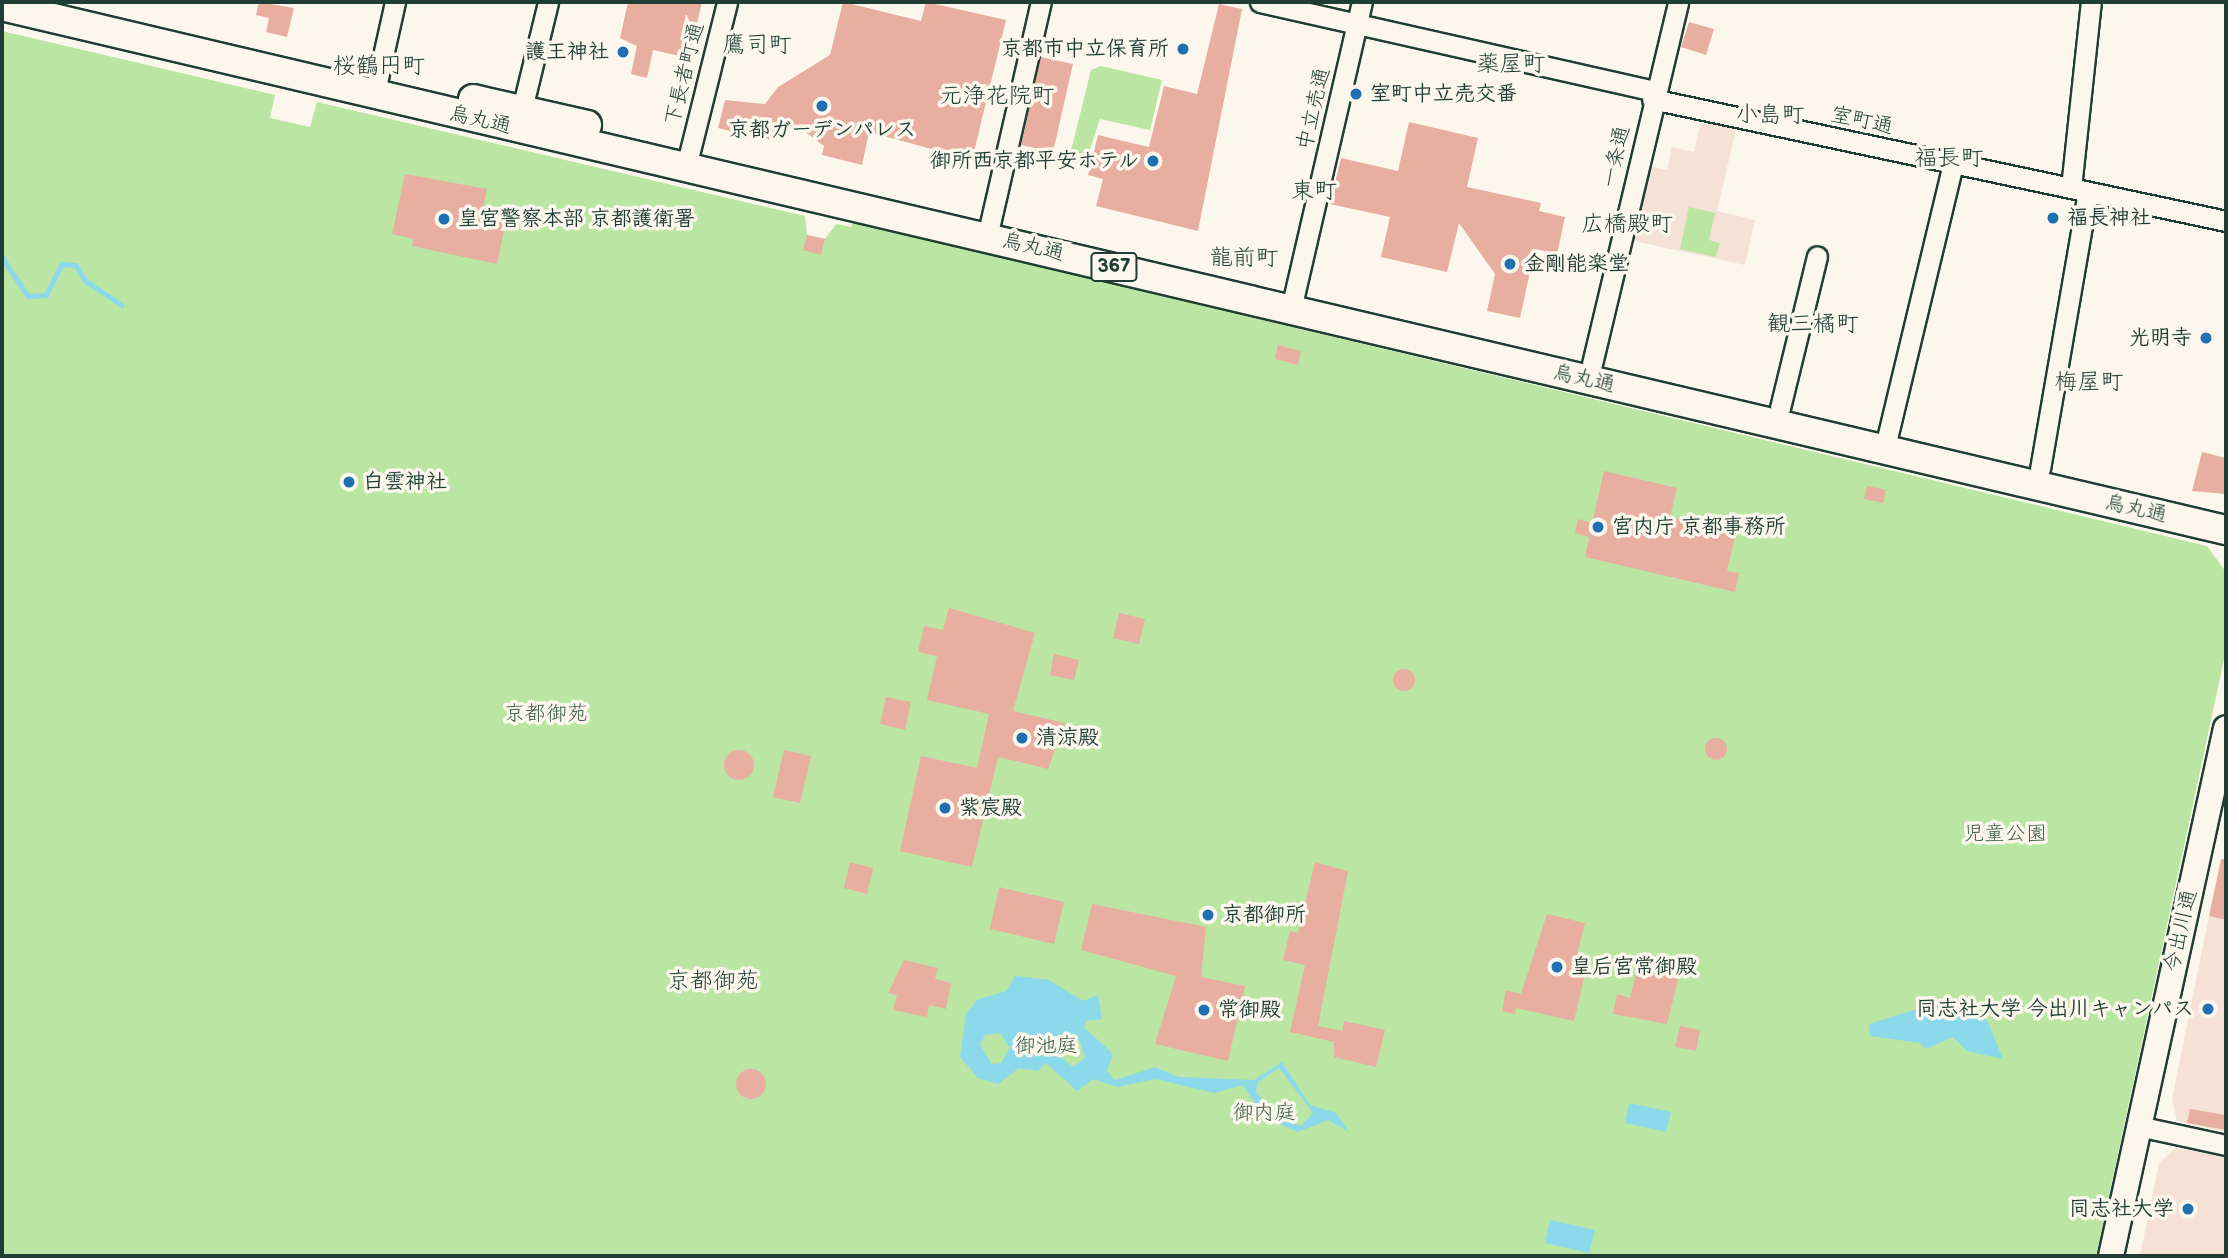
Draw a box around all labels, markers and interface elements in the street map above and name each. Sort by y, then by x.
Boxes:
street label: 下長者町通 [660,20,710,128]
district label: 鷹司町 [723,31,791,59]
place label: 京都市中立保育所 [1001,36,1169,62]
place label: 護王神社 [525,39,609,65]
marker: 京都市中立保育所 [1175,41,1191,57]
marker: 護王神社 [615,44,631,60]
district label: 薬屋町 [1477,50,1545,78]
district label: 桜鶴円町 [333,52,425,80]
street label: 中立売通 [1292,65,1336,153]
place label: 室町中立売交番 [1370,81,1517,107]
district label: 元浄花院町 [940,82,1054,110]
marker: 室町中立売交番 [1348,86,1364,102]
marker: 京都ガーデンパレス [814,98,830,114]
street label: 烏丸通 [446,101,514,139]
district label: 小島町 [1736,101,1804,129]
street label: 室町通 [1829,102,1895,140]
place label: 京都ガーデンパレス [728,117,916,143]
street label: 一条通 [1597,123,1635,191]
district label: 福長町 [1915,144,1983,172]
place label: 御所西京都平安ホテル [929,148,1139,174]
marker: 御所西京都平安ホテル [1145,153,1161,169]
district label: 東町 [1291,177,1337,205]
place label: 福長神社 [2067,205,2151,231]
place label: 皇宮警察本部 京都護衛署 [458,206,695,232]
district label: 広橋殿町 [1581,210,1673,238]
marker: 福長神社 [2045,210,2061,226]
marker: 皇宮警察本部 京都護衛署 [436,211,452,227]
street label: 烏丸通 [999,228,1067,266]
district label: 龍前町 [1210,244,1278,272]
place label: 金剛能楽堂 [1524,251,1629,277]
road number: 367 [1090,252,1138,282]
marker: 金剛能楽堂 [1502,256,1518,272]
district label: 観三橘町 [1767,310,1859,338]
place label: 光明寺 [2129,325,2192,351]
marker: 光明寺 [2198,330,2214,346]
street label: 烏丸通 [1550,360,1618,398]
district label: 梅屋町 [2055,368,2123,396]
place label: 白雲神社 [363,469,447,495]
marker: 白雲神社 [341,474,357,490]
street label: 烏丸通 [2102,490,2170,528]
place label: 宮内庁 京都事務所 [1612,514,1786,540]
marker: 宮内庁 京都事務所 [1590,519,1606,535]
park label: 京都御苑 [504,701,588,727]
place label: 清涼殿 [1036,725,1099,751]
marker: 清涼殿 [1014,730,1030,746]
place label: 紫宸殿 [959,795,1022,821]
marker: 紫宸殿 [937,800,953,816]
park label: 児童公園 [1963,821,2047,847]
street label: 今出川通 [2159,887,2203,975]
place label: 京都御所 [1222,902,1306,928]
marker: 京都御所 [1200,907,1216,923]
place label: 皇后宮常御殿 [1571,954,1697,980]
marker: 皇后宮常御殿 [1549,959,1565,975]
district label: 京都御苑 [667,967,759,995]
place label: 同志社大学 今出川キャンパス [1915,996,2194,1022]
place label: 常御殿 [1218,997,1281,1023]
marker: 同志社大学 今出川キャンパス [2200,1001,2216,1017]
marker: 常御殿 [1196,1002,1212,1018]
park label: 御池庭 [1015,1033,1077,1059]
park label: 御内庭 [1233,1100,1295,1126]
place label: 同志社大学 [2069,1196,2174,1222]
marker: 同志社大学 [2180,1201,2196,1217]

